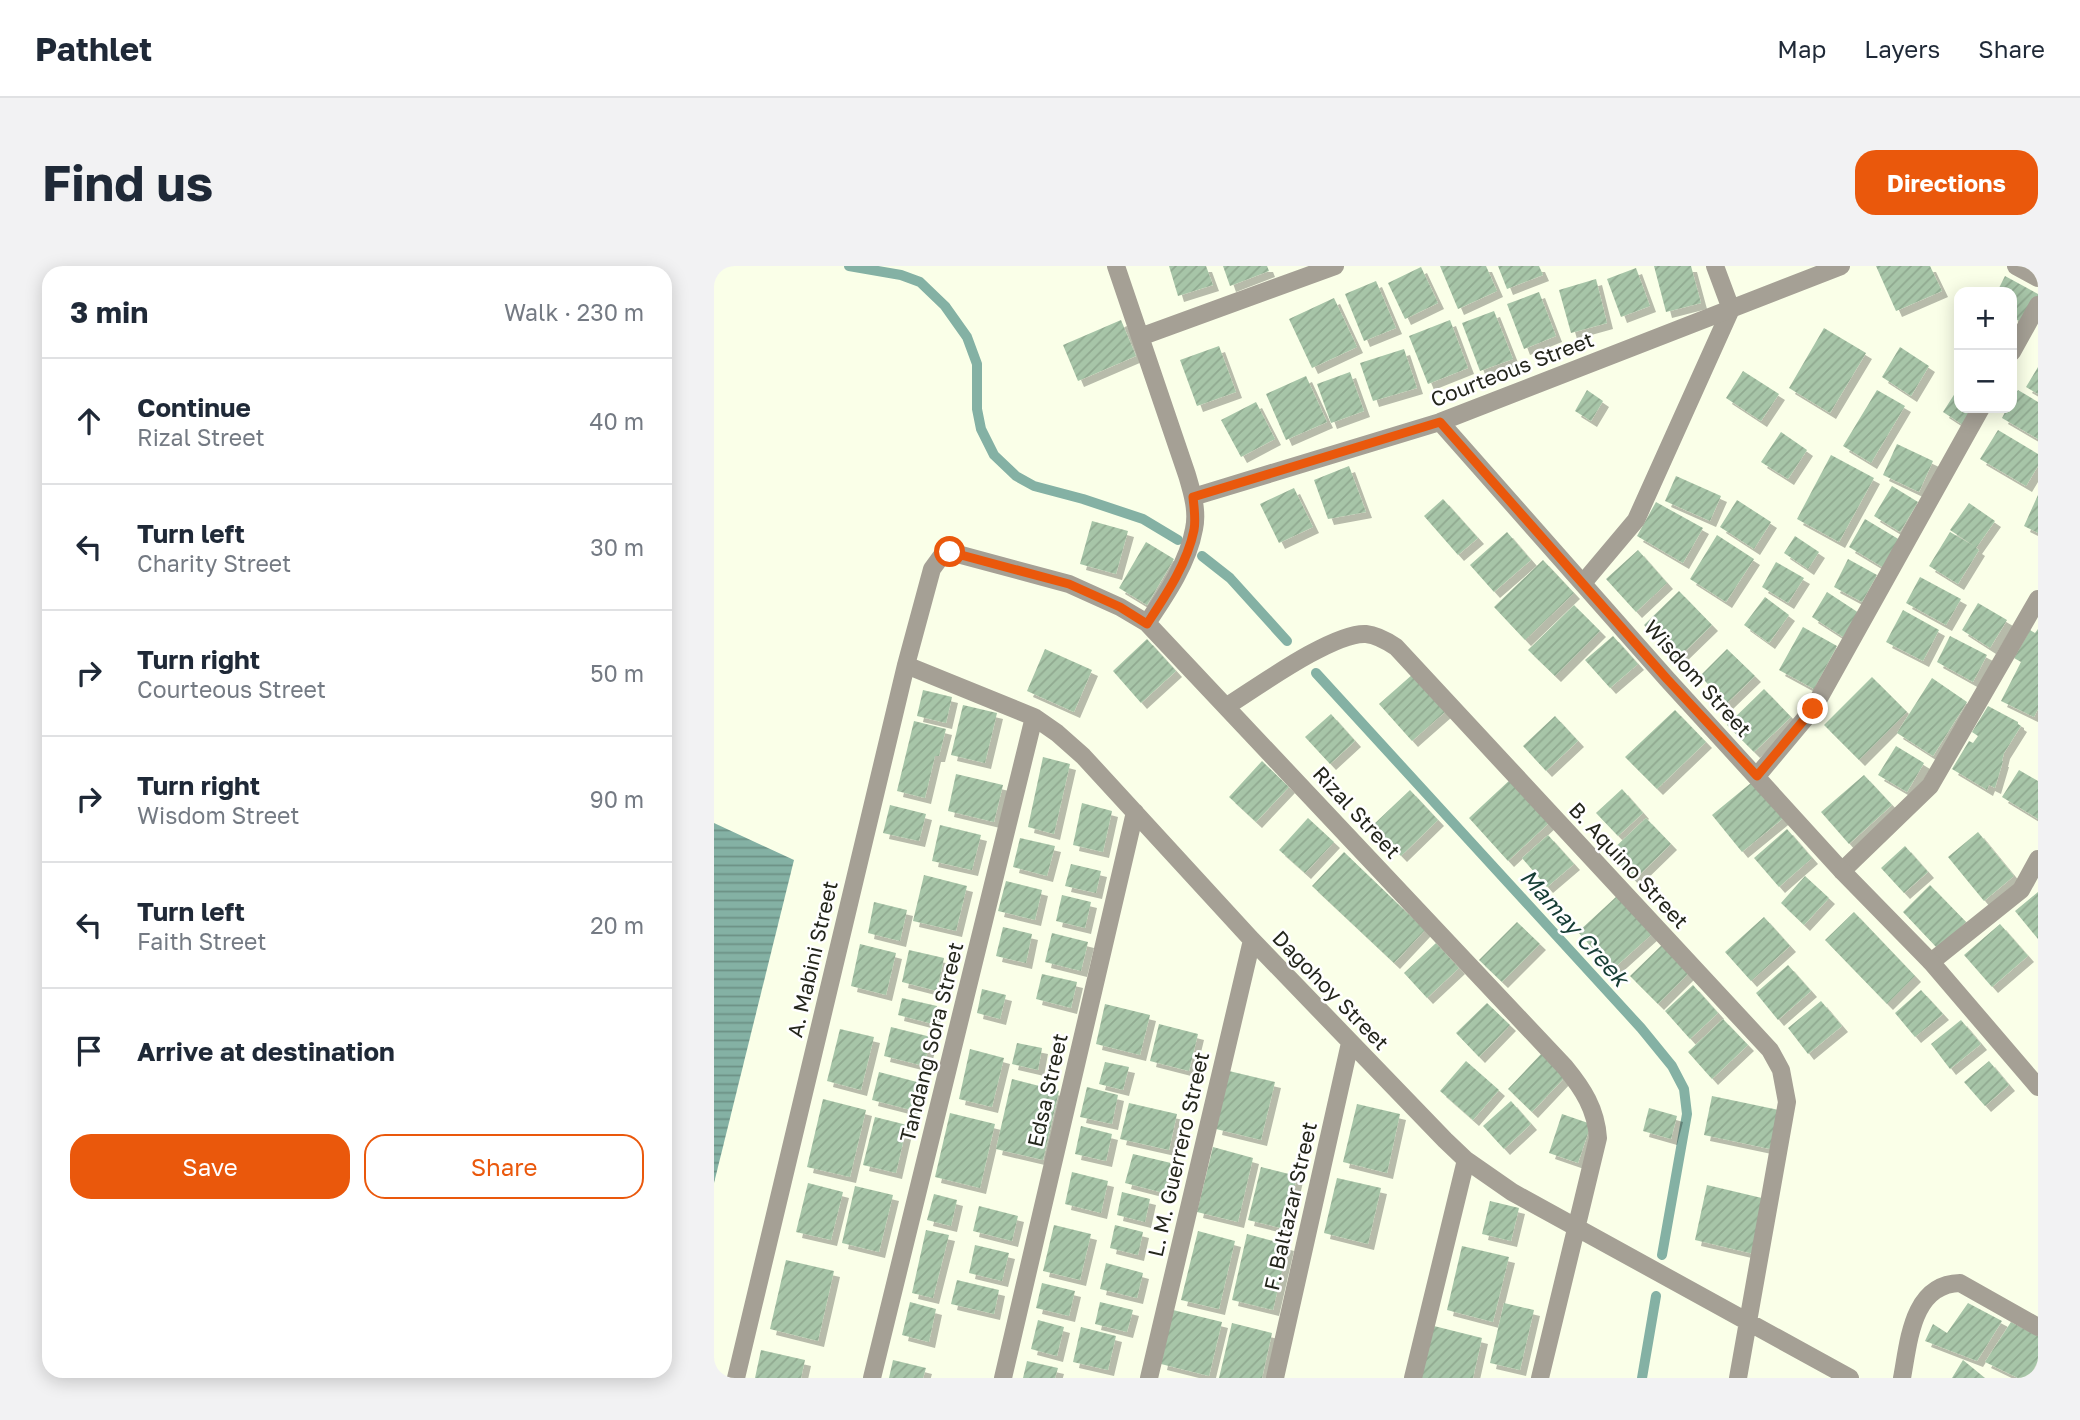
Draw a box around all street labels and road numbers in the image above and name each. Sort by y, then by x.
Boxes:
street label: Courteous Street [1427,326,1597,412]
street label: Wisdom Street [1639,614,1757,742]
street label: Rizal Street [1308,760,1406,864]
street label: B. Aquino Street [1564,796,1694,934]
street label: A. Mabini Street [781,878,843,1040]
street label: Dagohoy Street [1267,925,1395,1055]
street label: Tandang Sora Street [894,939,968,1145]
street label: Edsa Street [1021,1031,1073,1149]
street label: L. M. Guerrero Street [1142,1049,1214,1259]
street label: F. Baltazar Street [1258,1119,1322,1293]

